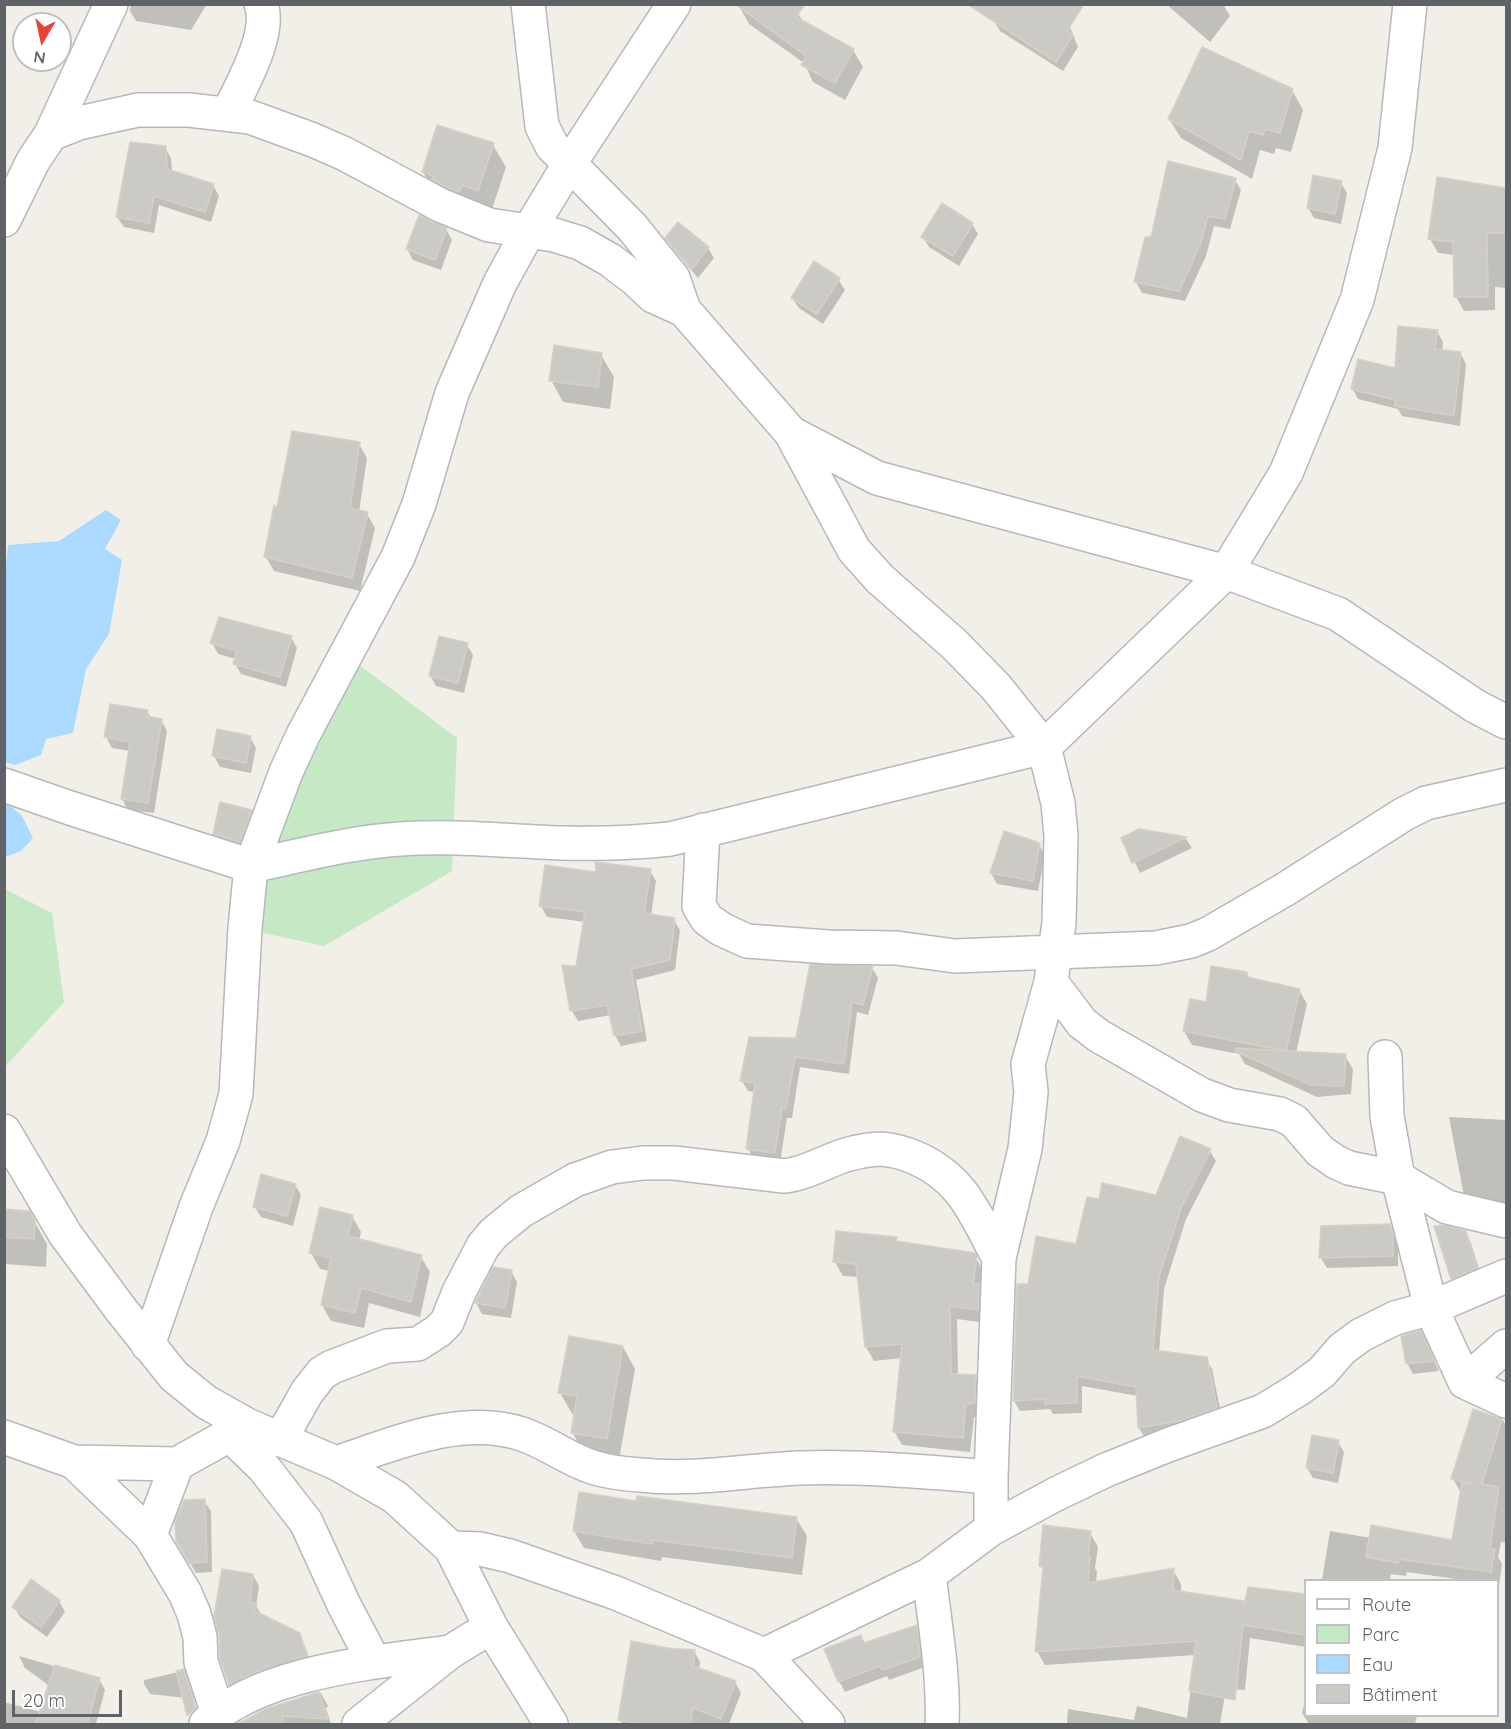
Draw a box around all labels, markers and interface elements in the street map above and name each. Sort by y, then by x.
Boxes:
north arrow [12,12,72,72]
text: N [32,47,47,69]
legend [1304,1579,1499,1717]
text: Route [1362,1593,1411,1616]
text: Parc [1362,1623,1399,1646]
text: Eau [1362,1653,1393,1676]
scale bar [15,1678,124,1716]
text: Bâtiment [1362,1683,1438,1706]
text: 20 m [23,1689,65,1712]

